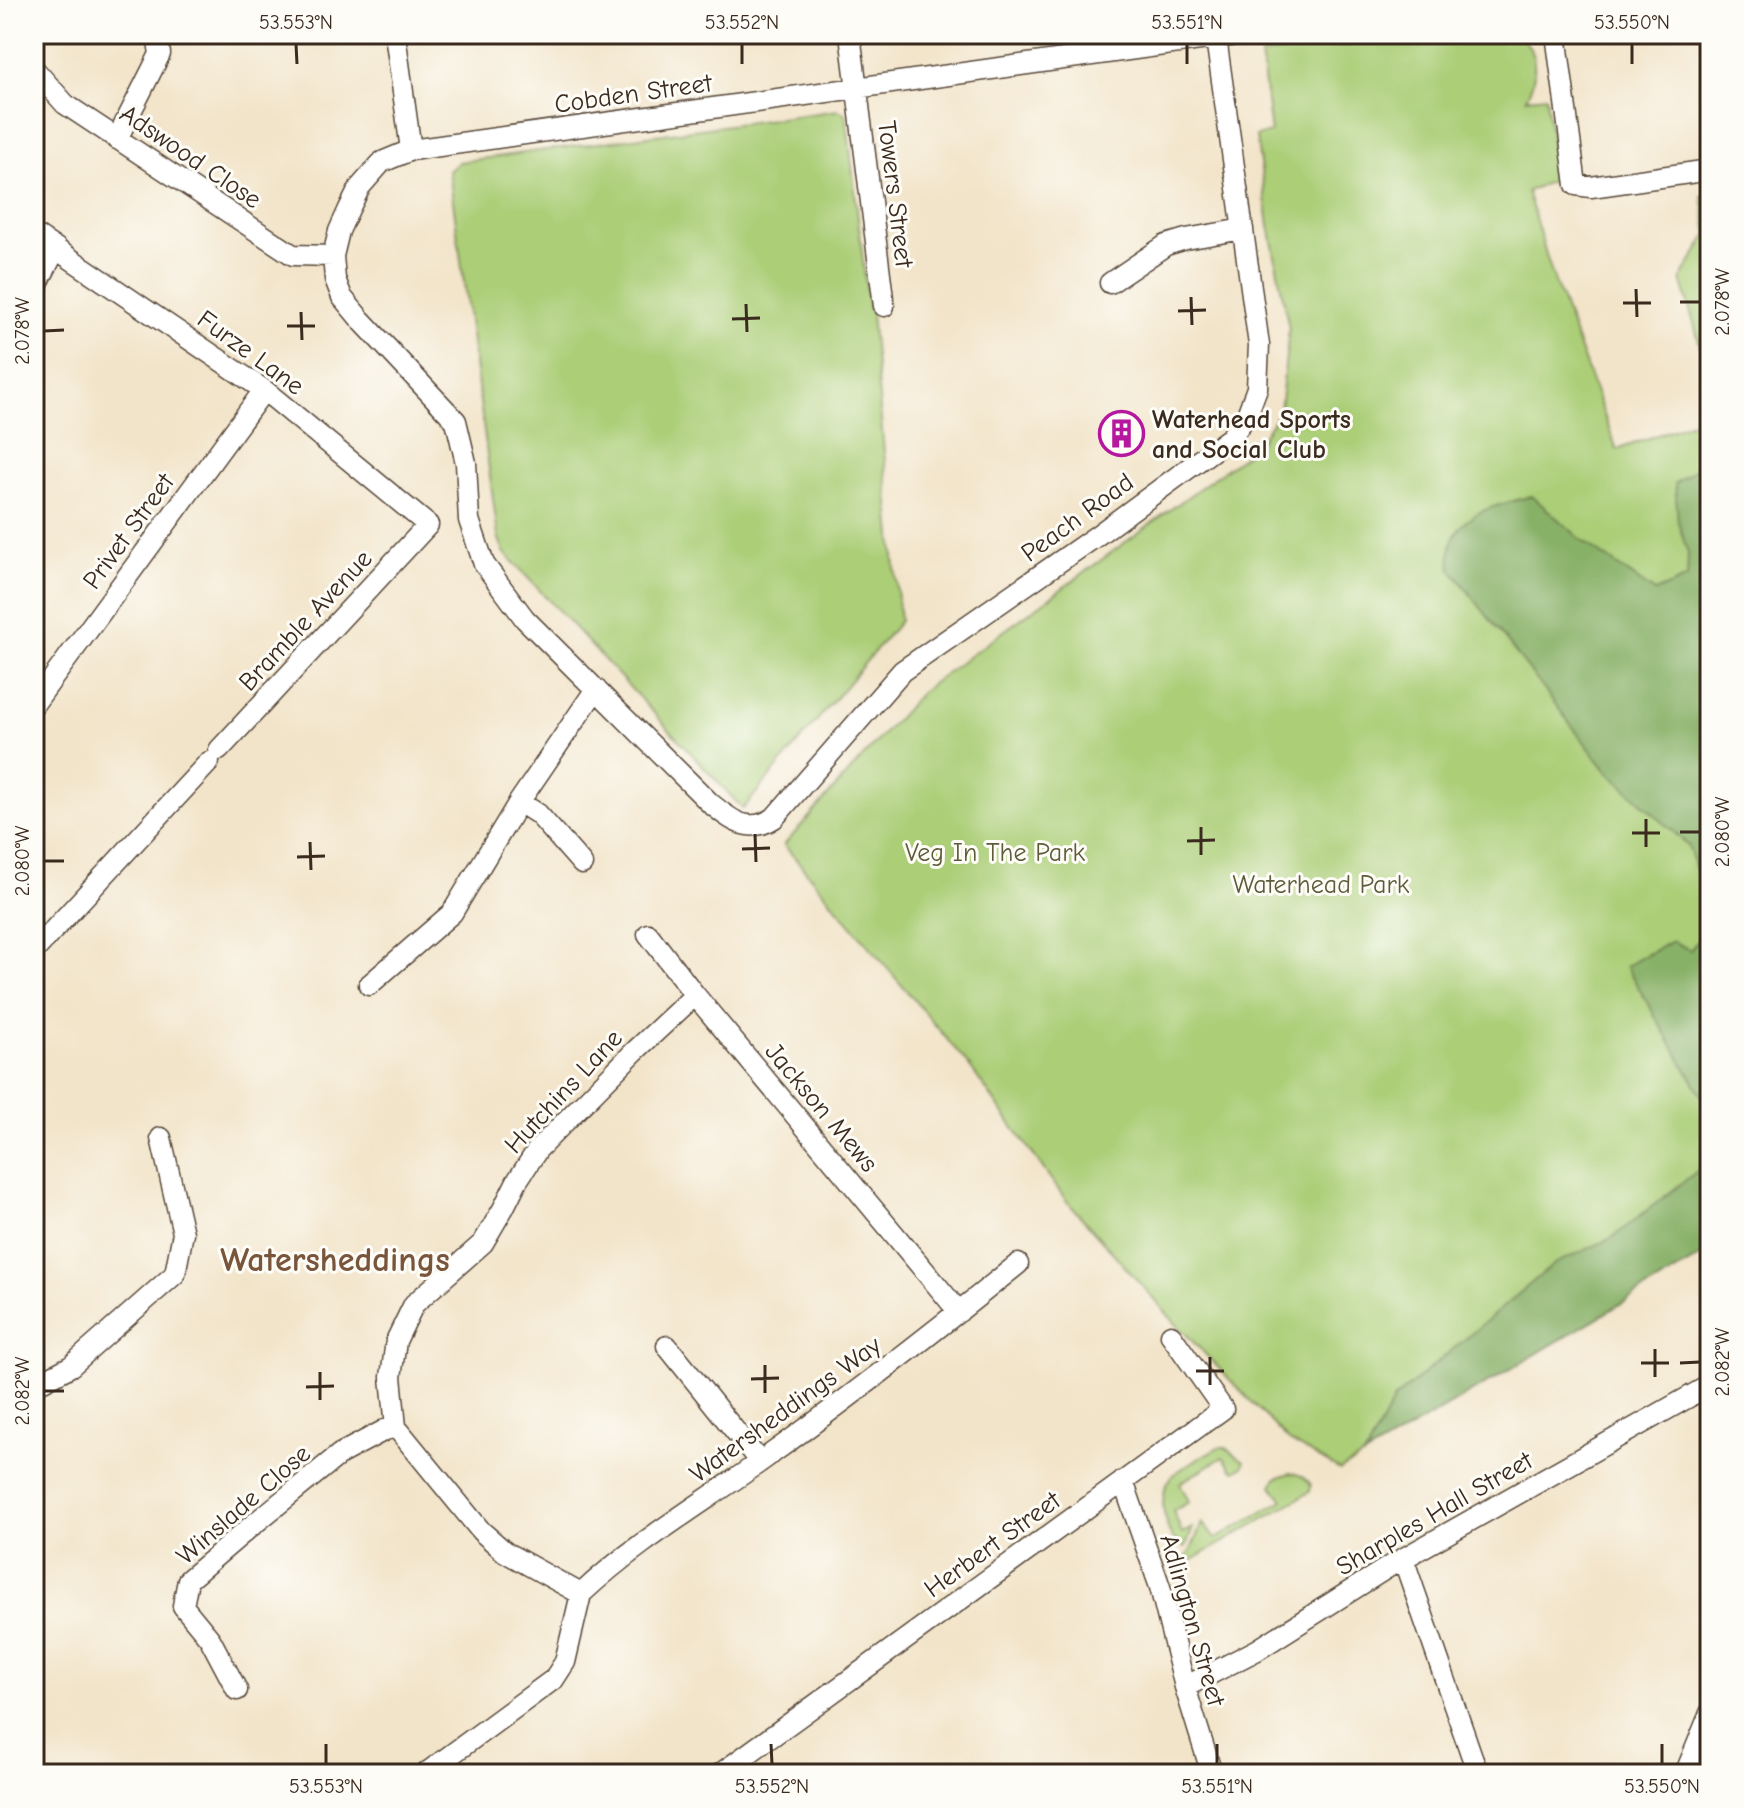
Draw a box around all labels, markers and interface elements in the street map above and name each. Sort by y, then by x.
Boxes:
text: 53.553°N [259,11,333,34]
text: 53.552°N [705,11,779,34]
text: 53.551°N [1151,11,1223,34]
text: 53.550°N [1594,11,1670,34]
street label: Cobden Street [553,68,715,120]
street label: Adswood Close [114,99,267,215]
street label: Towers Street [871,119,919,271]
text: 2.078°W [1711,268,1734,336]
text: 2.078°W [11,297,34,365]
street label: Furze Lane [191,304,310,402]
place label: Waterhead Sports and Social Club [1152,405,1351,465]
building icon: Waterhead Sports and Social Club [1097,410,1145,458]
street label: Privet Street [77,467,182,595]
street label: Peach Road [1016,467,1139,569]
street label: Bramble Avenue [233,544,379,697]
text: 2.080°W [1711,796,1734,867]
text: 2.080°W [11,825,34,896]
park label: Veg In The Park [905,838,1085,868]
park label: Waterhead Park [1233,870,1410,900]
street label: Hutchins Lane [499,1024,629,1160]
street label: Jackson Mews [759,1037,884,1178]
district label: Watersheddings [220,1240,450,1280]
text: 2.082°W [1711,1327,1734,1396]
street label: Watersheddings Way [684,1330,887,1489]
text: 2.082°W [11,1356,34,1425]
street label: Winslade Close [171,1439,317,1571]
street label: Sharples Hall Street [1331,1445,1539,1582]
street label: Herbert Street [919,1485,1068,1604]
street label: Adlington Street [1153,1531,1231,1711]
text: 53.553°N [289,1775,363,1798]
text: 53.552°N [735,1775,809,1798]
text: 53.551°N [1181,1775,1253,1798]
text: 53.550°N [1624,1775,1700,1798]

